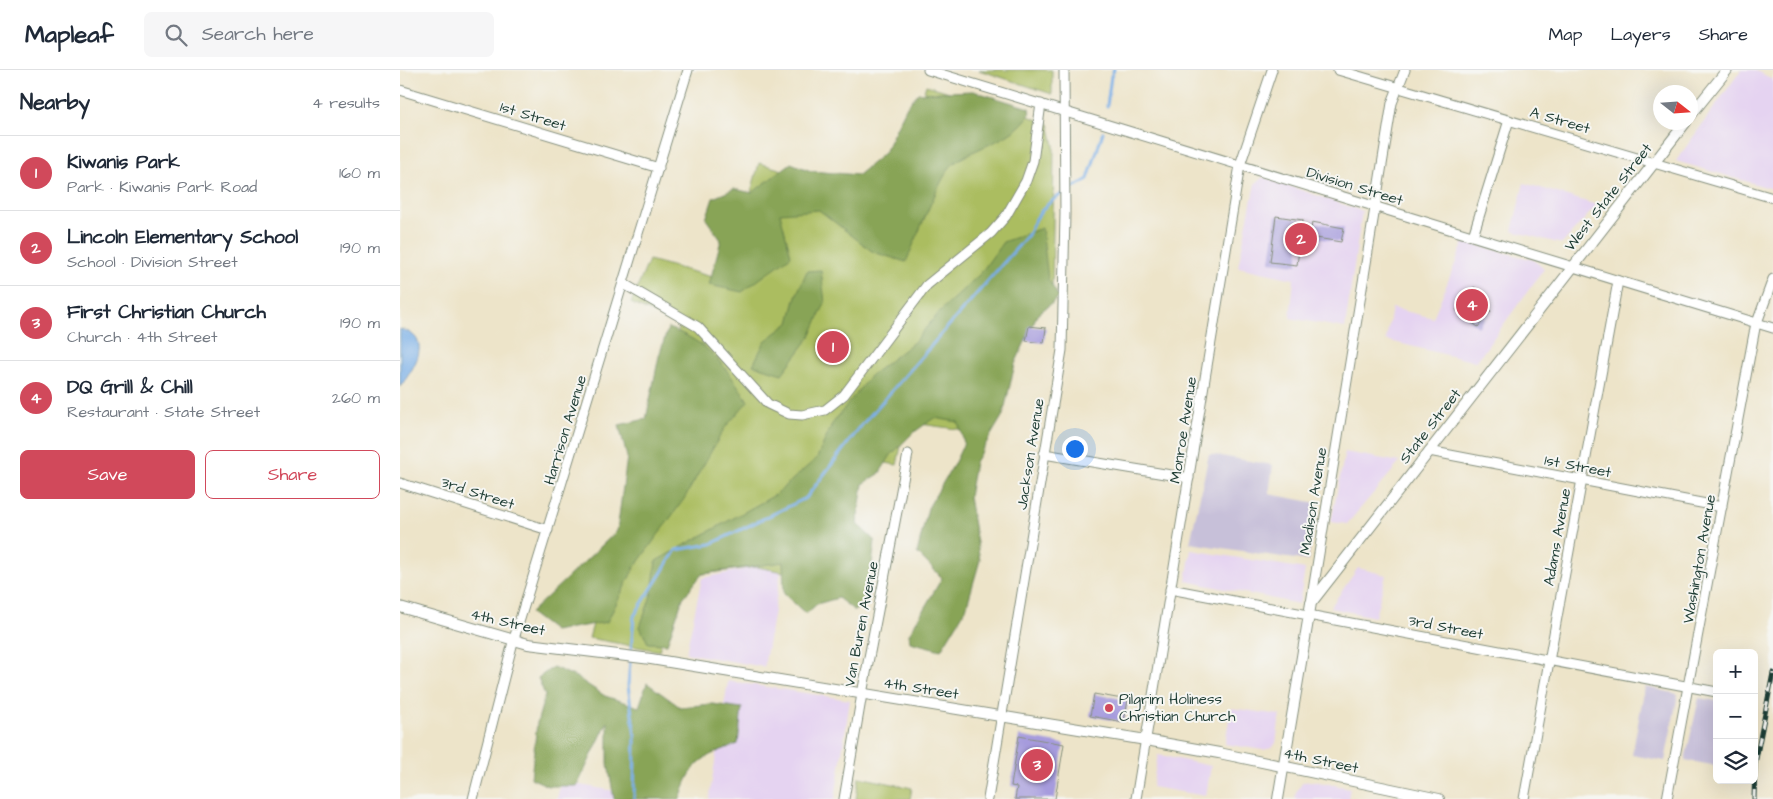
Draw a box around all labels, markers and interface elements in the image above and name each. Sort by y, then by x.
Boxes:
search box [144,12,494,57]
text: Mapleaf [25,18,114,52]
icon: search [162,21,190,49]
text: Search here [202,21,314,48]
text: Map [1548,22,1582,47]
text: Layers [1610,22,1671,47]
text: Share [1699,22,1748,47]
north arrow [1653,85,1698,130]
text: Nearby [20,88,90,117]
text: 4 results [312,92,380,114]
street label: 1st Street [497,97,568,136]
street label: A Street [1527,102,1593,139]
street label: West State Street [1560,139,1657,256]
text: Kiwanis Park [67,149,180,176]
text: 1 [35,162,37,184]
text: 160 m [339,162,380,184]
street label: Division Street [1304,162,1406,211]
text: Park · Kiwanis Park Road [67,176,257,198]
pin: 2 [1285,220,1317,258]
text: Lincoln Elementary School [67,224,298,251]
text: 2 [31,237,41,259]
text: 190 m [340,237,380,259]
text: School · Division Street [67,251,238,273]
pin: 4 [1456,286,1488,324]
text: First Christian Church [67,299,266,326]
text: 3 [32,312,40,334]
text: 190 m [340,312,380,334]
text: Church · 4th Street [67,326,217,348]
pin: 1 [817,328,849,366]
street label: Harrison Avenue [539,373,592,488]
text: DQ Grill & Chill [67,374,193,401]
street label: Monroe Avenue [1165,375,1202,485]
street label: State Street [1394,384,1466,468]
text: 4 [31,387,41,409]
text: 260 m [332,387,380,409]
street label: Jackson Avenue [1011,397,1050,511]
text: Restaurant · State Street [67,401,260,423]
your location [1062,436,1088,462]
street label: Madison Avenue [1295,446,1332,556]
button: Save [20,450,195,499]
button: Share [205,450,380,499]
street label: 1st Street [1543,450,1613,483]
street label: 3rd Street [439,472,517,515]
street label: Adams Avenue [1539,487,1576,588]
street label: Washington Avenue [1678,493,1722,626]
street label: Van Buren Avenue [839,560,884,689]
street label: 4th Street [469,604,547,641]
street label: 3rd Street [1407,610,1485,645]
map controls [1713,649,1758,784]
button: + [1713,649,1758,694]
street label: 4th Street [882,672,960,705]
place label: Pilgrim Holiness Christian Church [1119,689,1236,727]
button: − [1713,694,1758,739]
marker: Pilgrim Holiness Christian Church [1103,702,1115,714]
button: layers [1713,739,1758,784]
street label: 4th Street [1282,742,1360,779]
pin: 3 [1021,746,1053,784]

